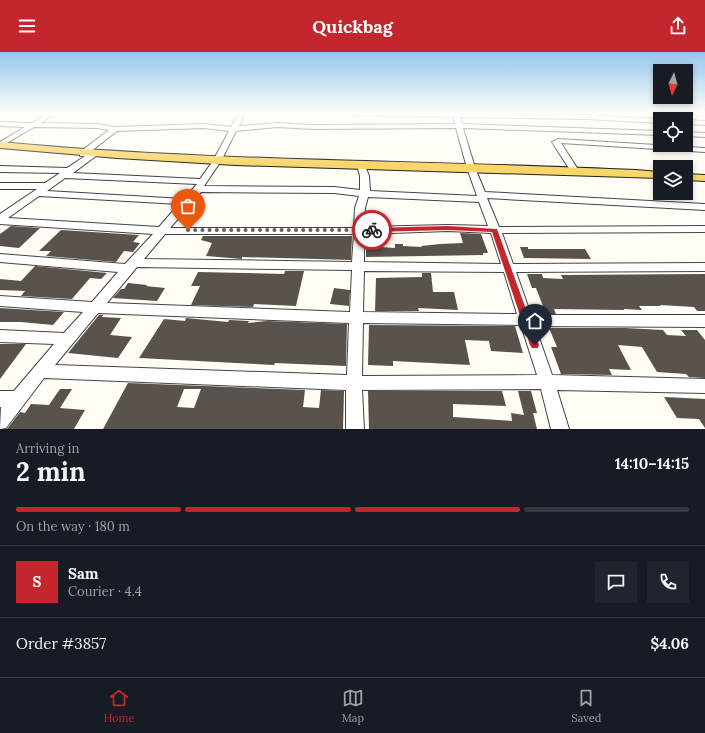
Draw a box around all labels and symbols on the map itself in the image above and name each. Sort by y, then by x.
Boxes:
north arrow [653,64,693,104]
pin [171,189,205,230]
courier [352,210,392,250]
pin [518,304,552,345]

